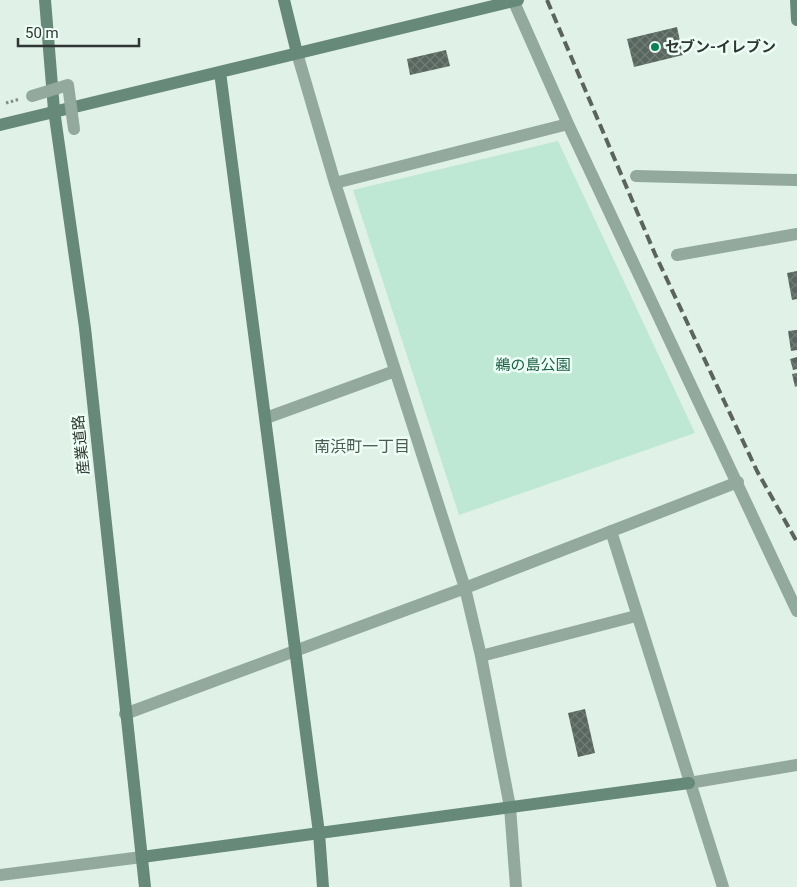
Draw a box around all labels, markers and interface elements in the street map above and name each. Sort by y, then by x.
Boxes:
scale bar [18,15,139,47]
text: 50 m [25,24,59,42]
place label: セブン-イレブン [665,38,776,56]
marker: セブン-イレブン [649,41,661,53]
park label: 鵜の島公園 [495,356,571,374]
street label: 産業道路 [69,414,93,476]
district label: 南浜町一丁目 [314,437,410,456]

